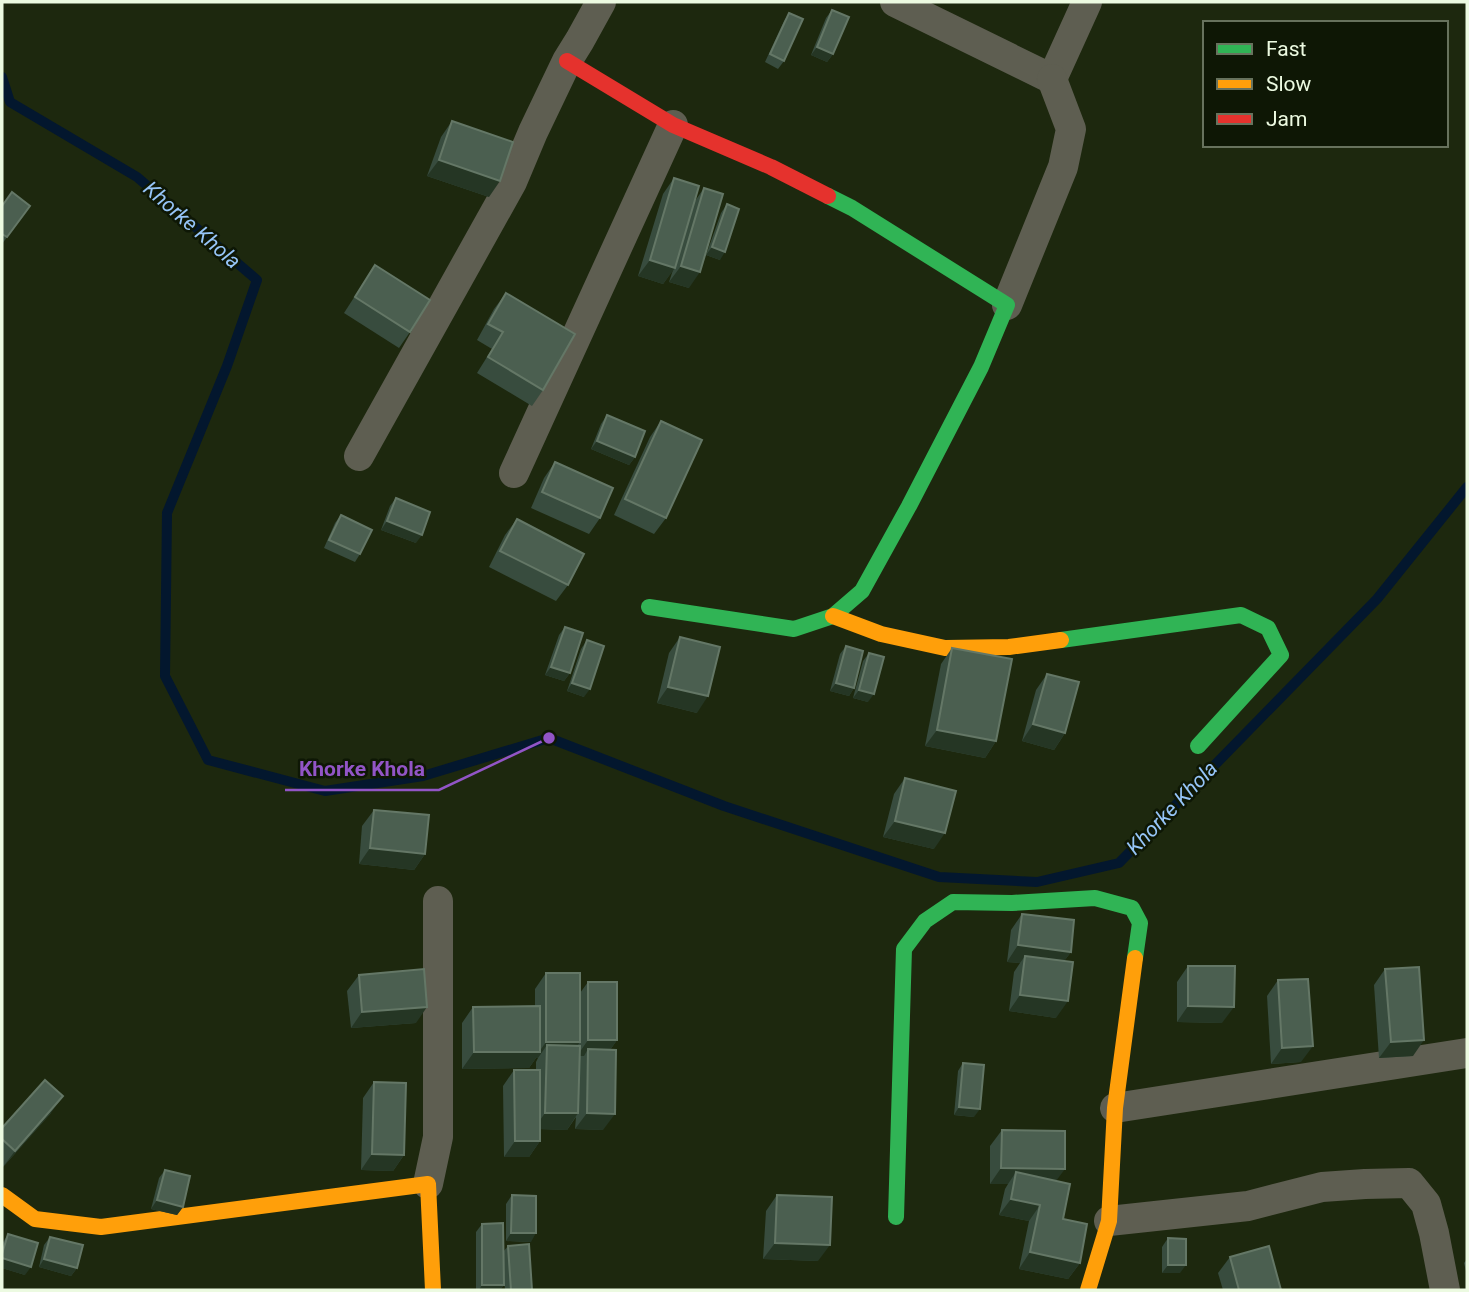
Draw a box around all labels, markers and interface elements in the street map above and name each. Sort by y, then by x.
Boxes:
legend [1203,21,1448,147]
text: Fast [1266,37,1307,61]
text: Slow [1266,72,1312,96]
text: Jam [1266,107,1307,131]
water label: Khorke Khola [139,176,245,274]
callout: Khorke Khola [285,748,439,790]
water label: Khorke Khola [1122,756,1222,860]
text: Khorke Khola [299,757,425,781]

